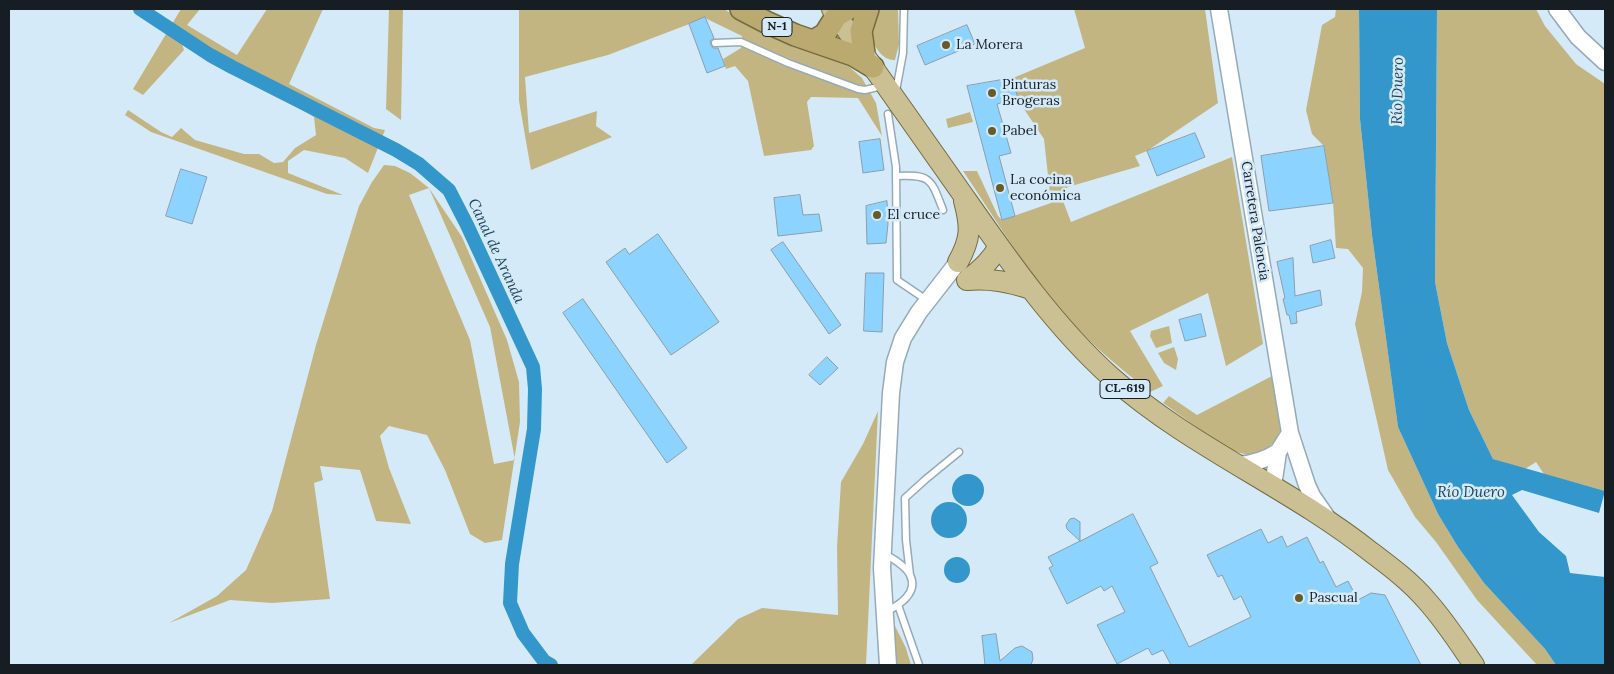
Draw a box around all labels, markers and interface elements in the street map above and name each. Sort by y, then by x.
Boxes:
road number: N-1 [762,18,792,36]
place label: La Morera [956,37,1023,53]
marker: La Morera [940,39,952,51]
water label: Río Duero [1388,57,1408,125]
place label: Pinturas Brogeras [1002,77,1060,110]
marker: Pinturas Brogeras [986,87,998,99]
place label: Pabel [1002,123,1037,139]
marker: Pabel [986,125,998,137]
street label: Carretera Palencia [1237,160,1273,282]
place label: La cocina económica [1010,172,1081,204]
marker: La cocina económica [994,182,1006,194]
water label: Canal de Aranda [464,196,528,306]
place label: El cruce [887,207,940,223]
marker: El cruce [871,209,883,221]
road number: CL-619 [1100,379,1150,398]
water label: Río Duero [1437,484,1505,502]
place label: Pascual [1309,590,1358,606]
marker: Pascual [1293,592,1305,604]

